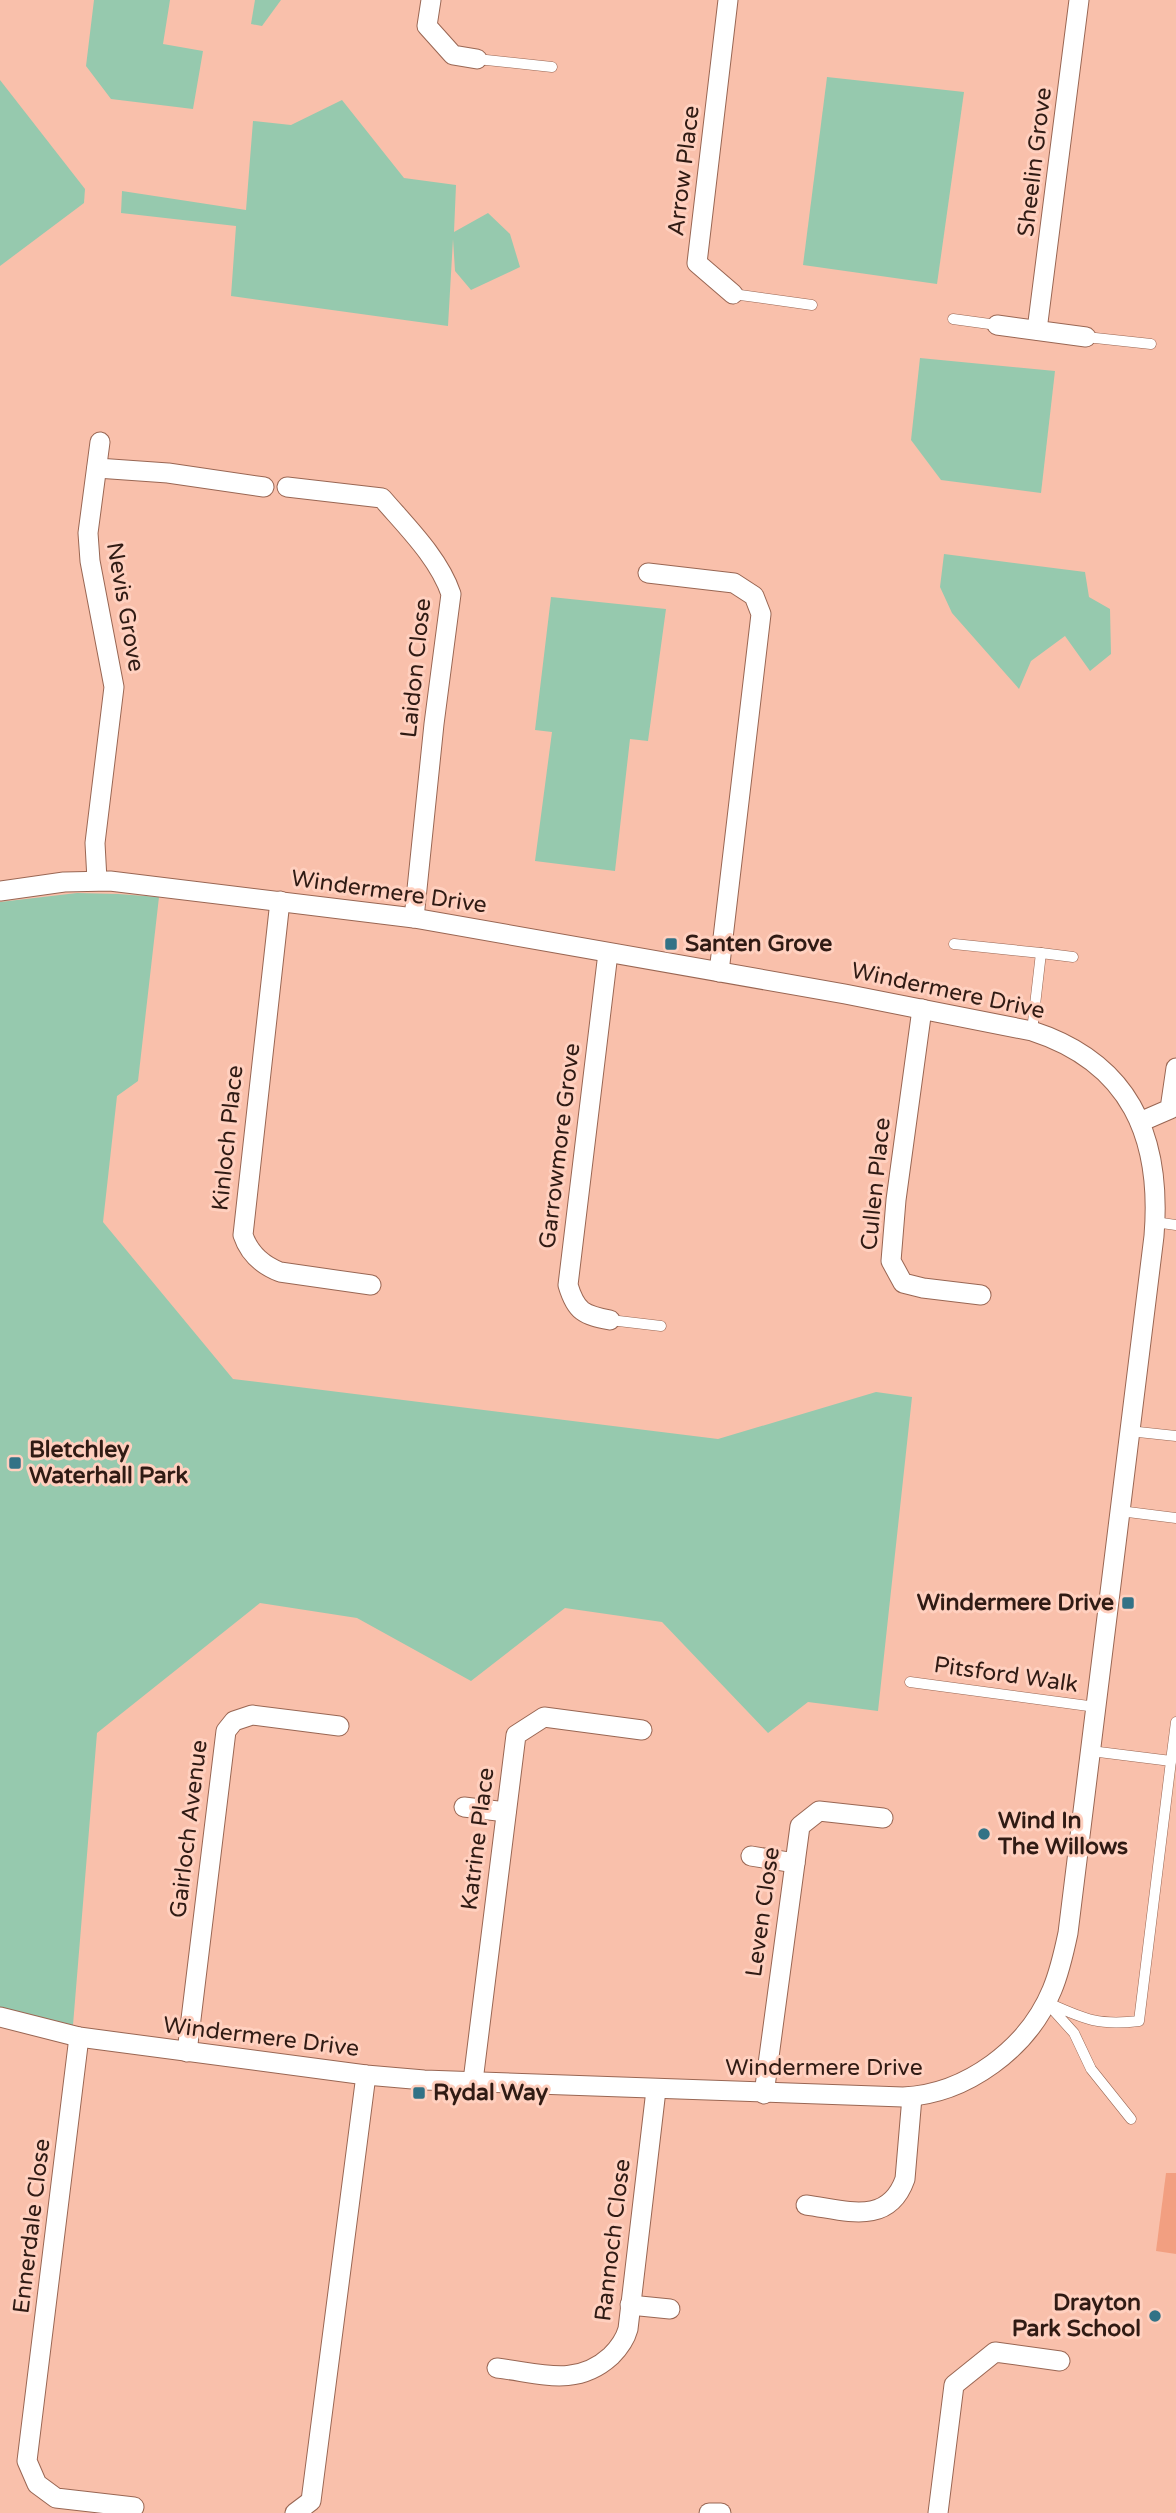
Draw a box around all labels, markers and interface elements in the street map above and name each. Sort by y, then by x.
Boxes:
street label: Sheelin Grove [1012,86,1058,238]
street label: Arrow Place [662,104,706,238]
street label: Nevis Grove [100,540,150,674]
street label: Laidon Close [395,597,437,739]
street label: Windermere Drive [289,864,489,920]
place label: Santen Grove [685,930,832,958]
marker: Santen Grove [663,936,679,952]
street label: Windermere Drive [849,957,1047,1025]
street label: Garrowmore Grove [533,1042,587,1250]
street label: Kinloch Place [206,1064,250,1212]
street label: Cullen Place [855,1116,897,1252]
place label: Bletchley Waterhall Park [29,1436,188,1490]
marker: Bletchley Waterhall Park [7,1455,23,1471]
place label: Windermere Drive [917,1589,1114,1617]
marker: Windermere Drive [1120,1595,1136,1611]
street label: Pitsford Walk [932,1651,1080,1699]
street label: Gairloch Avenue [164,1738,214,1920]
street label: Katrine Place [455,1766,501,1912]
place label: Wind In The Willows [997,1807,1128,1861]
marker: Wind In The Willows [976,1826,992,1842]
street label: Leven Close [740,1845,786,1979]
street label: Windermere Drive [161,2011,361,2063]
street label: Windermere Drive [725,2054,923,2082]
place label: Rydal Way [433,2079,549,2107]
marker: Rydal Way [411,2085,427,2101]
street label: Ennerdale Close [7,2137,57,2315]
street label: Rannoch Close [589,2157,637,2323]
place label: Drayton Park School [1012,2289,1141,2343]
marker: Drayton Park School [1147,2308,1163,2324]

